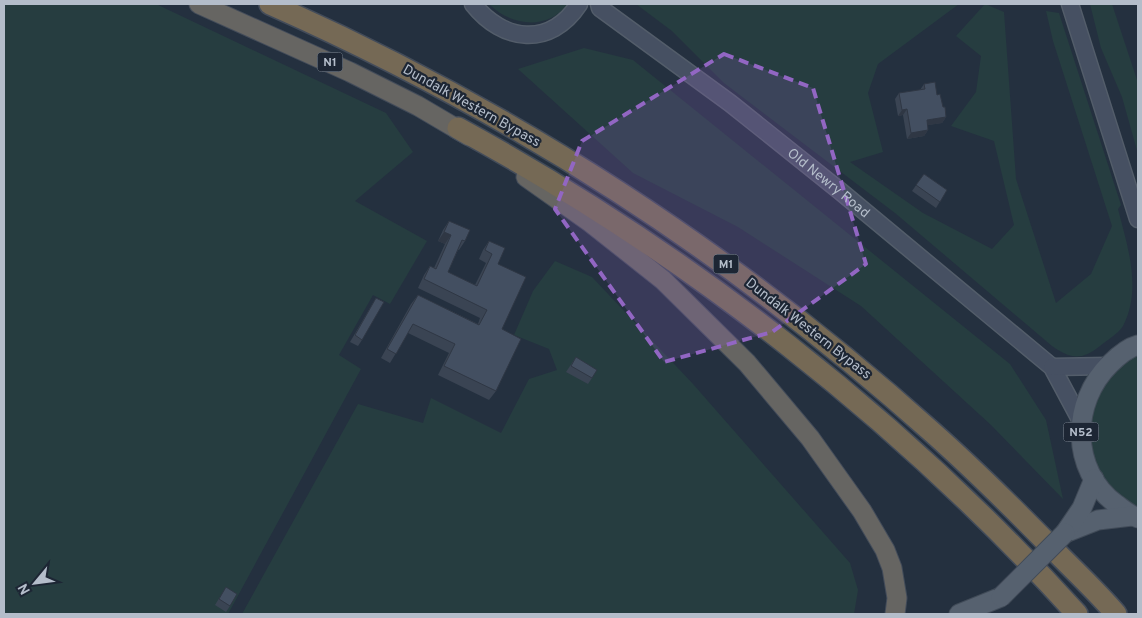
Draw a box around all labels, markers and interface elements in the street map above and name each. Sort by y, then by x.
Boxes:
road number: N1 [318,52,342,72]
street label: Dundalk Western Bypass [400,61,543,151]
street label: Old Newry Road [783,145,873,222]
road number: M1 [714,254,738,274]
street label: Dundalk Western Bypass [742,275,874,383]
road number: N52 [1064,422,1098,442]
north arrow [10,558,60,608]
text: N [15,580,35,597]

